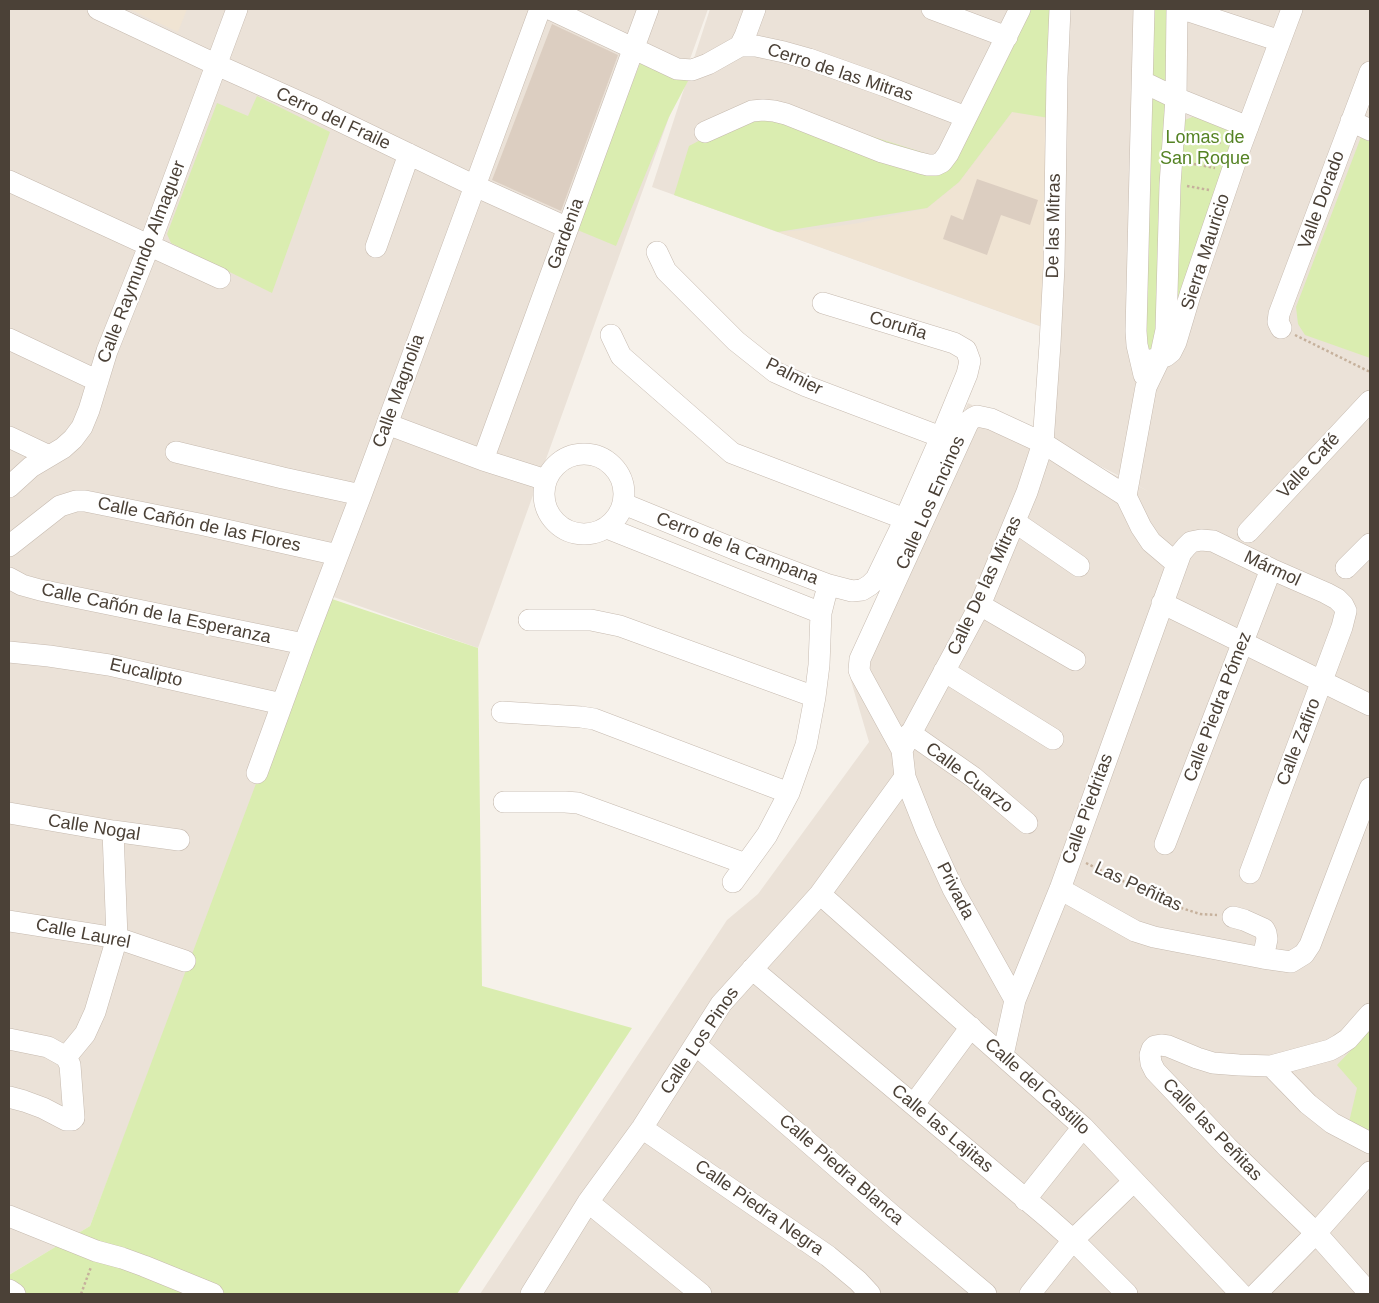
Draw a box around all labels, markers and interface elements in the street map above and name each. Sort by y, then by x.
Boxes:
street label: Cerro de las Mitras [764,39,916,107]
street label: Cerro del Fraile [272,83,394,155]
park label: Lomas de San Roque [1160,127,1250,170]
street label: Valle Dorado [1294,148,1350,252]
street label: Calle Raymundo Almaguer [93,158,191,366]
street label: De las Mitras [1042,173,1066,279]
street label: Sierra Mauricio [1177,191,1235,313]
street label: Gardenia [543,196,589,272]
street label: Coruña [867,307,929,345]
street label: Calle Magnolia [368,331,430,451]
street label: Palmier [762,354,826,400]
street label: Valle Café [1273,429,1345,503]
street label: Calle Los Encinos [892,433,970,573]
street label: Calle Cañón de las Flores [95,493,303,557]
street label: Cerro de la Campana [653,508,821,590]
street label: Calle De las Mitras [943,513,1027,659]
street label: Mármol [1240,547,1304,591]
street label: Calle Cañón de la Esperanza [39,579,273,649]
street label: Calle Piedra Pómez [1179,629,1257,785]
street label: Eucalipto [107,654,185,692]
street label: Calle Zafiro [1272,695,1326,789]
street label: Calle Cuarzo [921,738,1017,818]
street label: Calle Piedritas [1058,751,1118,867]
street label: Calle Nogal [46,810,142,846]
street label: Las Peñitas [1091,857,1185,917]
street label: Privada [932,859,978,923]
street label: Calle Laurel [34,914,132,954]
street label: Calle Los Pinos [656,983,744,1099]
street label: Calle del Castillo [980,1034,1094,1140]
street label: Calle las Peñitas [1158,1074,1266,1186]
street label: Calle las Lajitas [887,1080,997,1178]
street label: Calle Piedra Blanca [774,1110,908,1230]
street label: Calle Piedra Negra [691,1156,827,1260]

